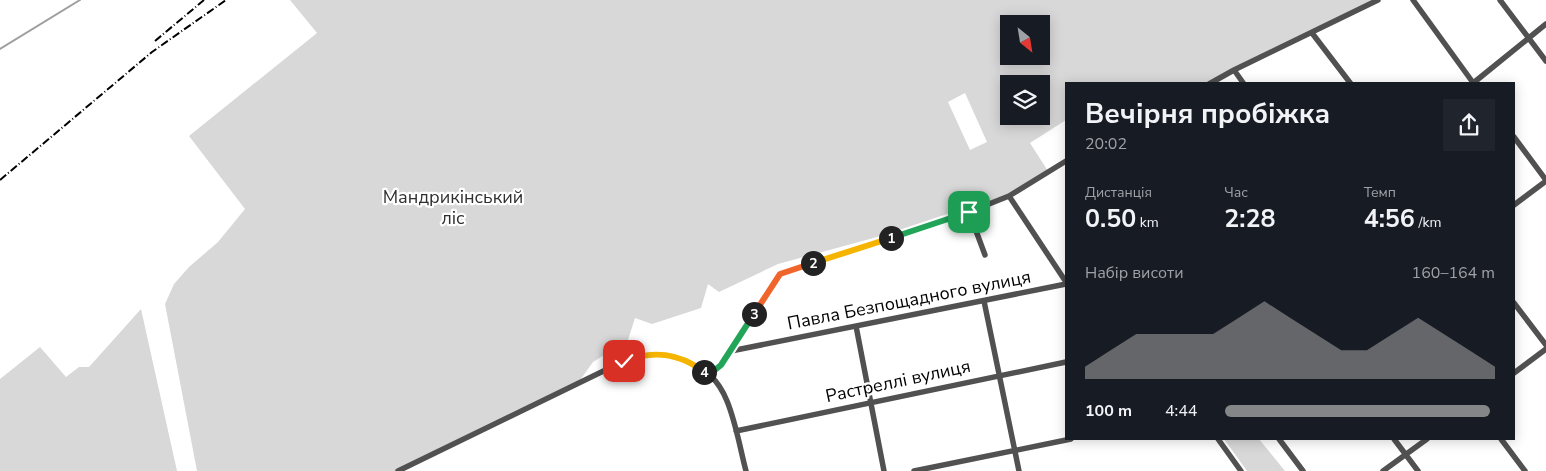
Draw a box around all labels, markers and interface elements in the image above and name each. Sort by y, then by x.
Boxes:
north arrow [1000,15,1050,65]
map controls [1000,15,1050,125]
button: layers [1000,75,1050,125]
text: Вечірня пробіжка [1085,95,1330,133]
button: share [1443,99,1495,151]
text: 20:02 [1085,133,1127,155]
text: Дистанція [1085,183,1152,202]
text: Час [1224,183,1248,202]
text: Темп [1364,183,1396,202]
park label: Мандрикінський ліс [383,185,523,230]
pin [948,191,990,233]
icon: arrive [955,198,983,226]
text: 0.50 [1085,202,1136,236]
text: 2:28 [1224,202,1276,236]
text: 4:56 [1364,202,1415,236]
text: km [1136,213,1159,232]
text: /km [1415,213,1441,232]
pin: 1 [878,226,904,250]
text: 1 [887,229,896,248]
pin: 2 [800,250,826,276]
text: 2 [809,254,818,273]
text: Набір висоти [1085,262,1184,284]
text: 160–164 m [1412,262,1495,284]
street label: Павла Безпощадного вулиця [785,265,1033,335]
pin: 3 [742,302,766,326]
text: 3 [750,305,759,324]
pin [603,340,645,382]
icon: check [610,347,638,375]
street label: Растреллі вулиця [823,354,973,408]
pin: 4 [692,360,716,384]
text: 4 [700,363,709,382]
text: 100 m [1085,400,1132,422]
text: 4:44 [1165,400,1197,422]

